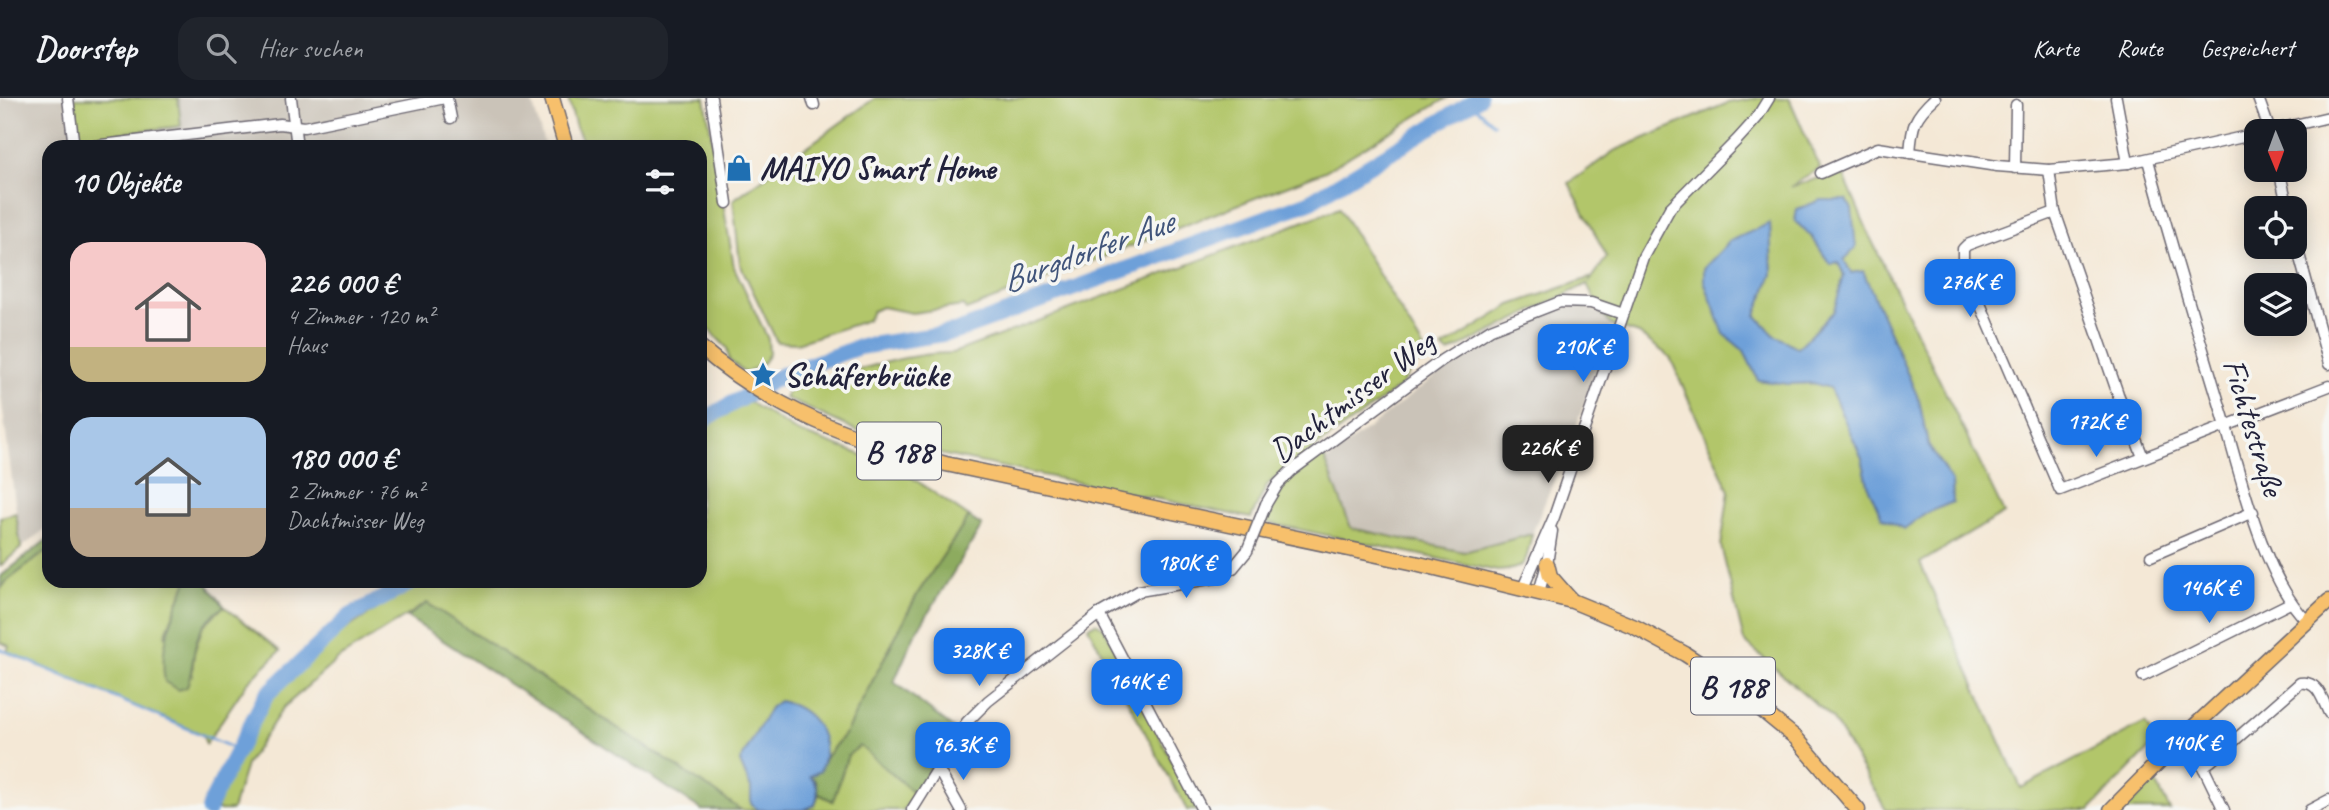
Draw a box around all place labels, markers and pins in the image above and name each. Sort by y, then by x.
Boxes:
place label: MAIYO Smart Home [760,147,998,189]
shop icon: MAIYO Smart Home [724,153,754,183]
pin: 276K € [1913,260,2027,319]
pin: 210K € [1526,324,1640,384]
place label: Schäferbrücke [784,354,951,396]
place icon: Schäferbrücke [748,360,778,390]
pin: 172K € [2039,400,2153,459]
pin: 226K € [1491,426,1605,485]
pin: 180K € [1129,540,1243,600]
pin: 146K € [2152,566,2266,625]
pin: 328K € [922,628,1036,688]
pin: 164K € [1080,660,1194,719]
pin: 140K € [2134,720,2248,780]
pin: 96.3K € [898,722,1028,782]

